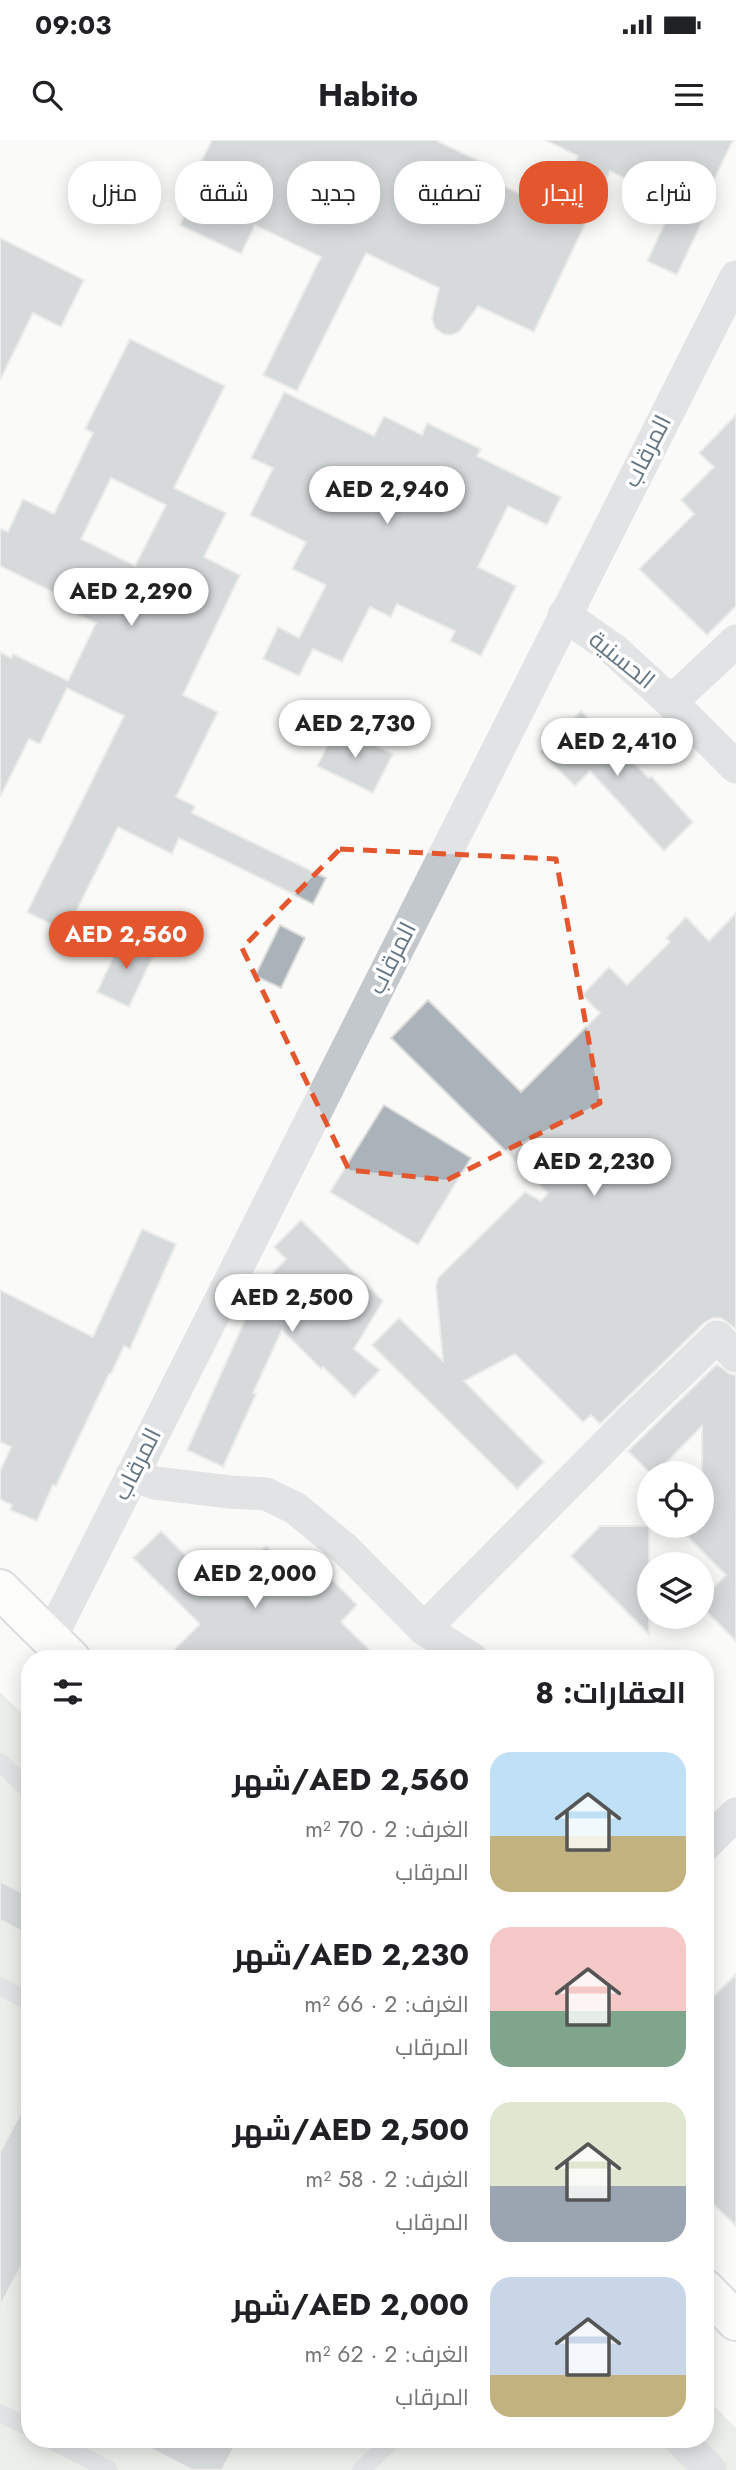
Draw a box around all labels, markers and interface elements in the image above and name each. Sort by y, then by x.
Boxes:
text: 09:03 [35,6,111,44]
text: Habito [318,72,418,118]
icon: search [28,76,66,114]
icon: menu [670,76,708,114]
chip: منزل [68,161,161,224]
chip: شقة [175,161,273,224]
chip: جديد [287,161,380,224]
chip: تصفية [394,161,505,224]
chip: إيجار [519,161,608,224]
chip: شراء [622,161,716,224]
street label: المرقاب [613,408,680,493]
pin: AED 2,940 [307,466,467,526]
text: AED 2,940 [325,472,449,506]
pin: AED 2,290 [51,568,211,628]
text: AED 2,290 [70,574,192,608]
street label: الحسنية [582,622,663,697]
pin: AED 2,730 [275,700,435,760]
text: AED 2,730 [295,706,415,740]
pin: AED 2,410 [537,718,697,778]
text: AED 2,410 [557,724,677,758]
pin: AED 2,560 [46,912,206,971]
street label: المرقاب [358,915,425,1000]
text: AED 2,560 [65,917,187,951]
pin: AED 2,230 [514,1138,674,1198]
text: AED 2,230 [533,1144,655,1178]
pin: AED 2,500 [212,1274,372,1334]
text: AED 2,500 [231,1280,353,1314]
street label: المرقاب [103,1421,170,1506]
map controls [637,1461,714,1629]
button: locate [637,1461,714,1538]
pin: AED 2,000 [175,1550,335,1610]
button: layers [637,1552,714,1629]
text: AED 2,000 [194,1556,316,1590]
text: العقارات: 8 [535,1671,686,1714]
icon: filters [49,1673,87,1711]
text: AED 2,560/شهر [232,1758,469,1801]
icon: home [546,1780,630,1864]
text: الغرف: 2 · 70 m² [305,1812,469,1846]
text: المرقاب [395,1855,469,1889]
text: AED 2,230/شهر [233,1933,469,1976]
icon: home [546,1955,630,2039]
text: الغرف: 2 · 66 m² [304,1987,469,2021]
text: المرقاب [395,2030,469,2064]
text: AED 2,500/شهر [232,2108,469,2151]
icon: home [546,2130,630,2214]
text: الغرف: 2 · 58 m² [305,2162,469,2196]
text: المرقاب [395,2205,469,2239]
text: AED 2,000/شهر [232,2283,469,2326]
icon: home [546,2305,630,2389]
text: الغرف: 2 · 62 m² [304,2337,469,2371]
text: المرقاب [395,2380,469,2414]

